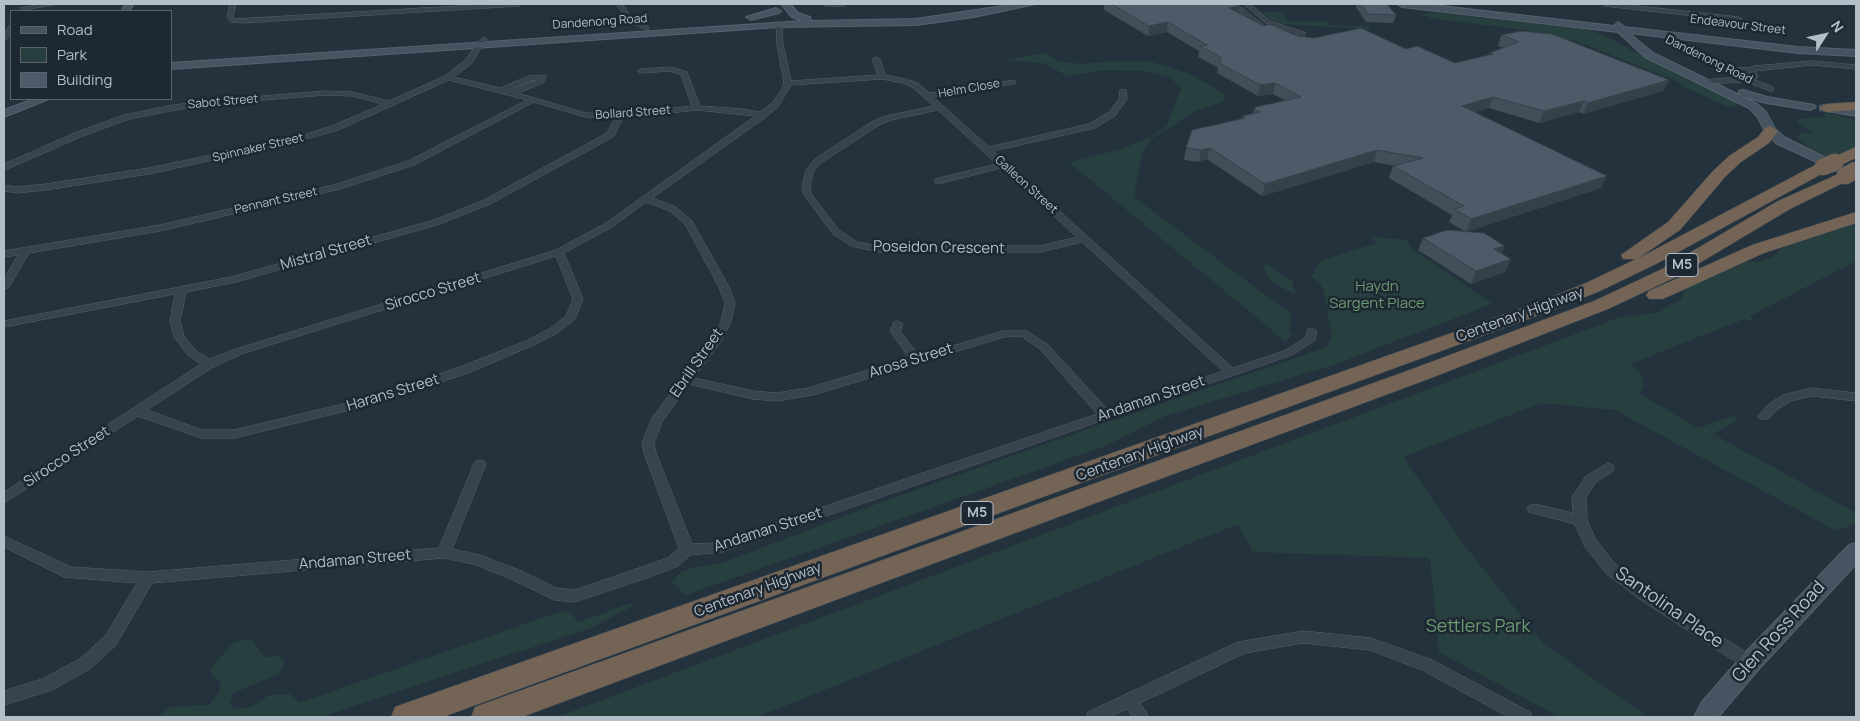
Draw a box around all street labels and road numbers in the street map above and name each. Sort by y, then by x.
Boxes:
street label: Dandenong Road [552,12,648,32]
street label: Endeavour Street [1689,12,1787,38]
street label: Dandenong Road [1663,33,1755,87]
street label: Helm Close [937,76,1001,102]
street label: Sabot Street [187,92,259,112]
street label: Bollard Street [595,103,671,123]
street label: Spinnaker Street [211,131,305,165]
street label: Galleon Street [992,153,1060,217]
street label: Pennant Street [233,184,319,218]
street label: Mistral Street [278,231,374,275]
street label: Poseidon Crescent [873,238,1005,258]
road number: M5 [1666,254,1698,276]
street label: Sirocco Street [383,269,483,315]
street label: Centenary Highway [1454,284,1586,346]
street label: Ebrill Street [667,325,727,401]
street label: Arosa Street [867,340,955,382]
street label: Harans Street [345,370,441,416]
street label: Andaman Street [1095,372,1207,426]
street label: Sirocco Street [21,423,113,491]
street label: Centenary Highway [1074,423,1206,485]
road number: M5 [961,502,993,524]
street label: Andaman Street [712,504,824,556]
street label: Andaman Street [298,546,412,574]
street label: Centenary Highway [692,559,824,621]
street label: Santolina Place [1611,563,1727,653]
street label: Glen Ross Road [1728,577,1830,687]

